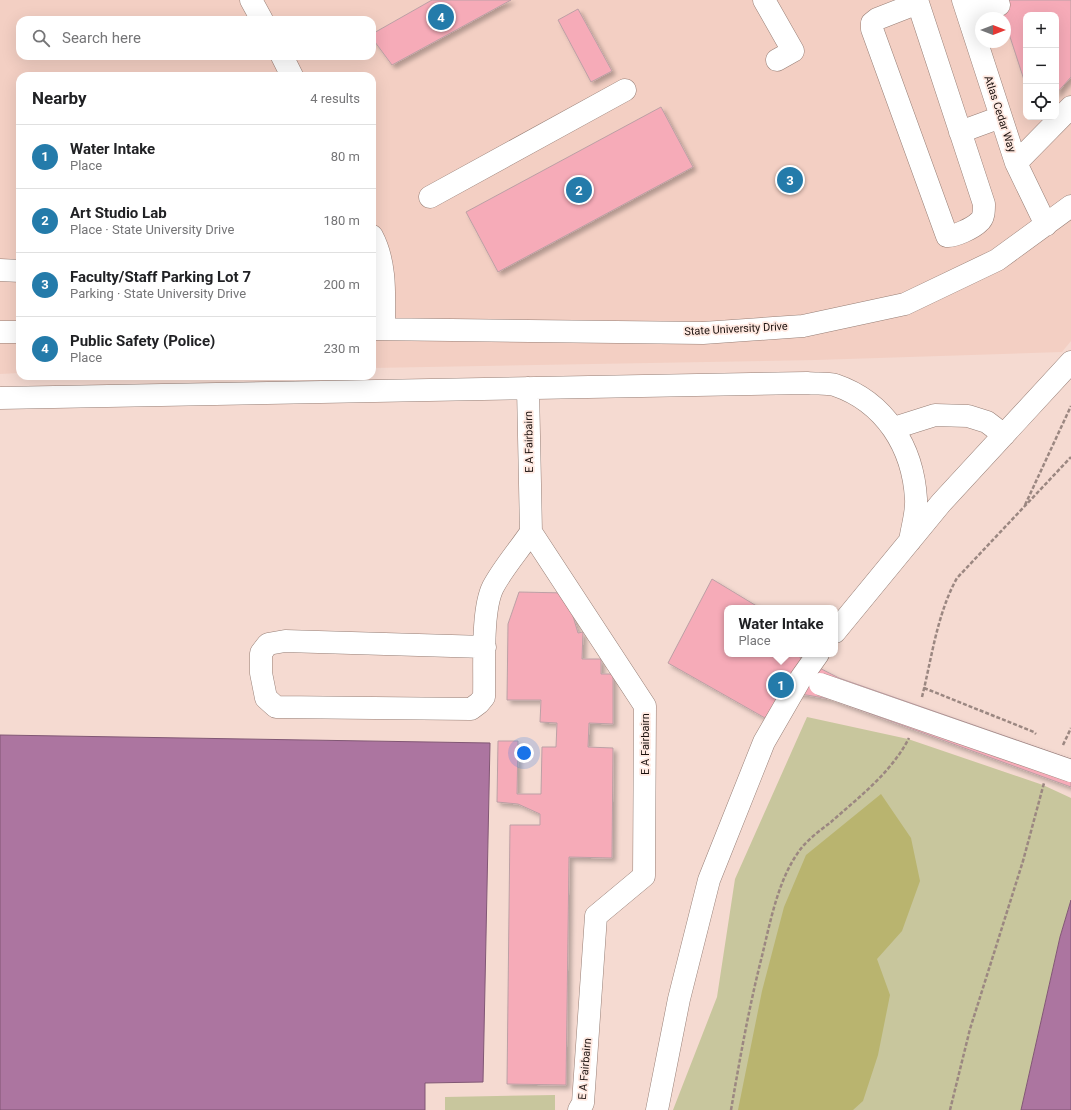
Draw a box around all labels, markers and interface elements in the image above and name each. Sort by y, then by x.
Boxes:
pin: 4 [428,2,454,32]
north arrow [975,12,1011,48]
map controls [1023,12,1059,120]
button: + [1023,12,1059,48]
search box [16,16,376,60]
icon: search [30,27,52,49]
text: Search here [62,29,141,47]
button: − [1023,48,1059,84]
street label: Atlas Cedar Way [981,74,1019,155]
button: locate [1023,84,1059,120]
text: Nearby [32,88,87,108]
text: 4 results [310,91,360,106]
text: Water Intake [70,140,155,158]
text: 1 [41,149,49,164]
text: 80 m [331,149,360,164]
text: Place [70,158,102,173]
pin: 3 [777,165,803,195]
pin: 2 [566,175,592,205]
text: Art Studio Lab [70,204,167,222]
text: 2 [41,213,49,228]
text: 180 m [323,213,360,228]
text: Place · State University Drive [70,222,234,237]
text: Faculty/Staff Parking Lot 7 [70,268,251,286]
text: 3 [41,277,49,292]
text: 200 m [323,277,360,292]
text: Parking · State University Drive [70,286,246,301]
street label: State University Drive [684,320,788,338]
text: Public Safety (Police) [70,332,215,350]
text: 4 [41,341,49,356]
text: 230 m [323,341,360,356]
text: Place [70,350,102,365]
street label: E A Fairbairn [522,411,536,473]
popup [724,605,838,657]
text: Water Intake [738,615,824,633]
text: Place [738,633,771,648]
pin: 1 [768,670,794,700]
street label: E A Fairbairn [639,713,652,775]
your location [514,743,534,763]
street label: E A Fairbairn [576,1038,594,1100]

